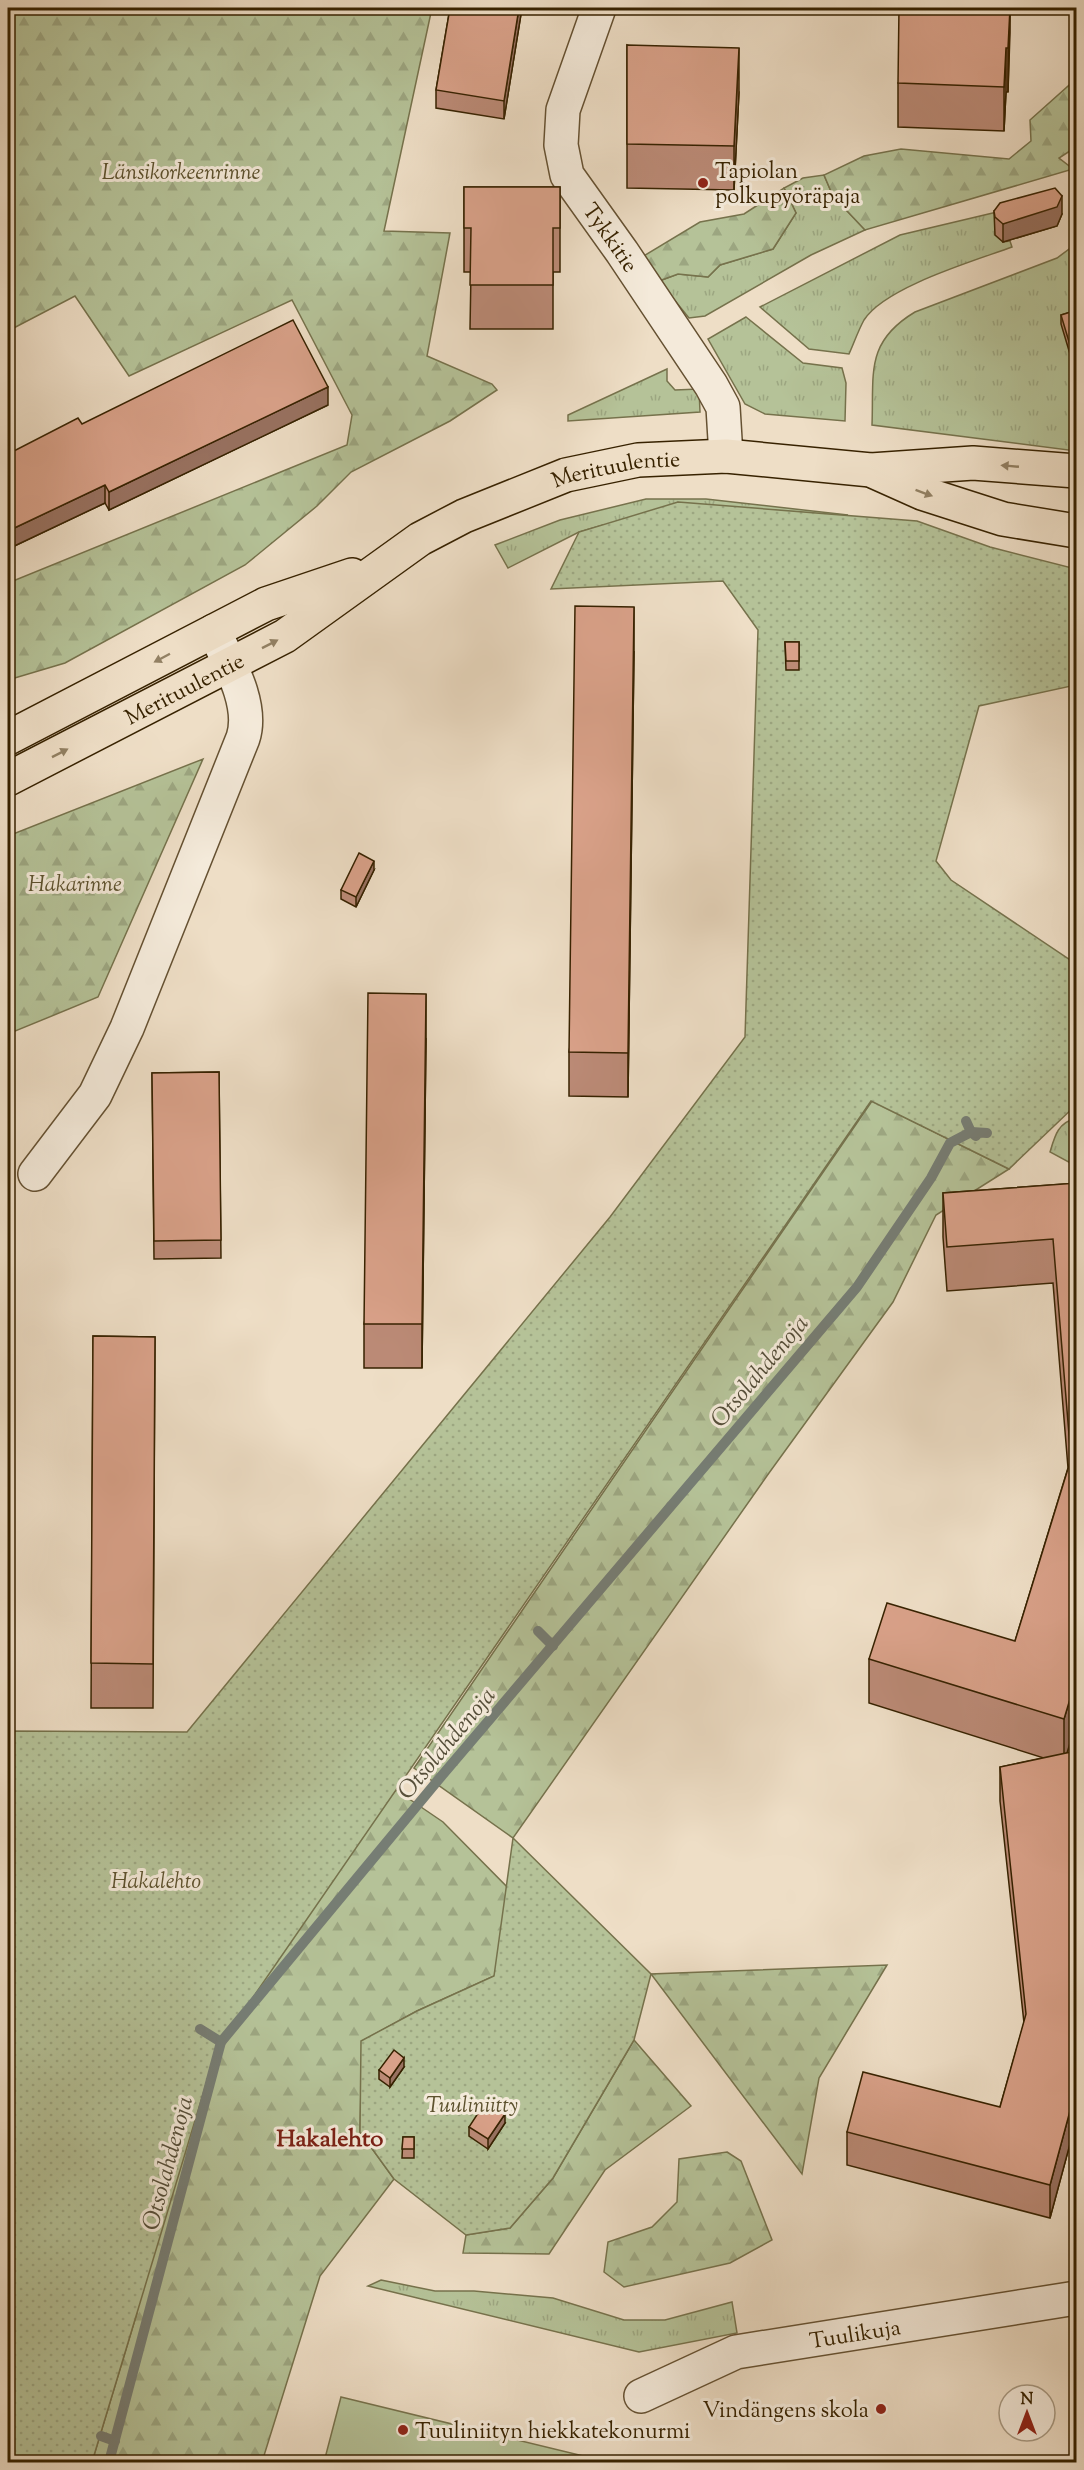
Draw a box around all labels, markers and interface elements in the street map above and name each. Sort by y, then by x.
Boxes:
place label: Tapiolan polkupyöräpaja [715,157,860,214]
park label: Länsikorkeenrinne [102,158,261,190]
marker: Tapiolan polkupyöräpaja [696,176,710,190]
street label: Tykkitie [573,198,644,280]
street label: Merituulentie [547,445,681,498]
one-way arrow [1000,461,1019,471]
one-way arrow [916,488,934,498]
one-way arrow [262,639,279,649]
street label: Merituulentie [120,647,251,735]
one-way arrow [153,653,170,663]
one-way arrow [51,748,68,757]
park label: Hakarinne [28,870,122,902]
water label: Otsolahdenoja [703,1309,818,1436]
water label: Otsolahdenoja [390,1681,505,1808]
park label: Hakalehto [111,1867,201,1899]
park label: Tuuliniitty [426,2091,518,2123]
water label: Otsolahdenoja [135,2093,203,2234]
district label: Hakalehto [277,2123,383,2157]
street label: Tuulikuja [807,2313,903,2359]
north arrow [997,2383,1057,2443]
text: N [1021,2389,1034,2412]
place label: Vindängens skola [703,2396,869,2428]
marker: Vindängens skola [874,2402,888,2416]
place label: Tuuliniityn hiekkatekonurmi [415,2417,690,2449]
marker: Tuuliniityn hiekkatekonurmi [396,2423,410,2437]

